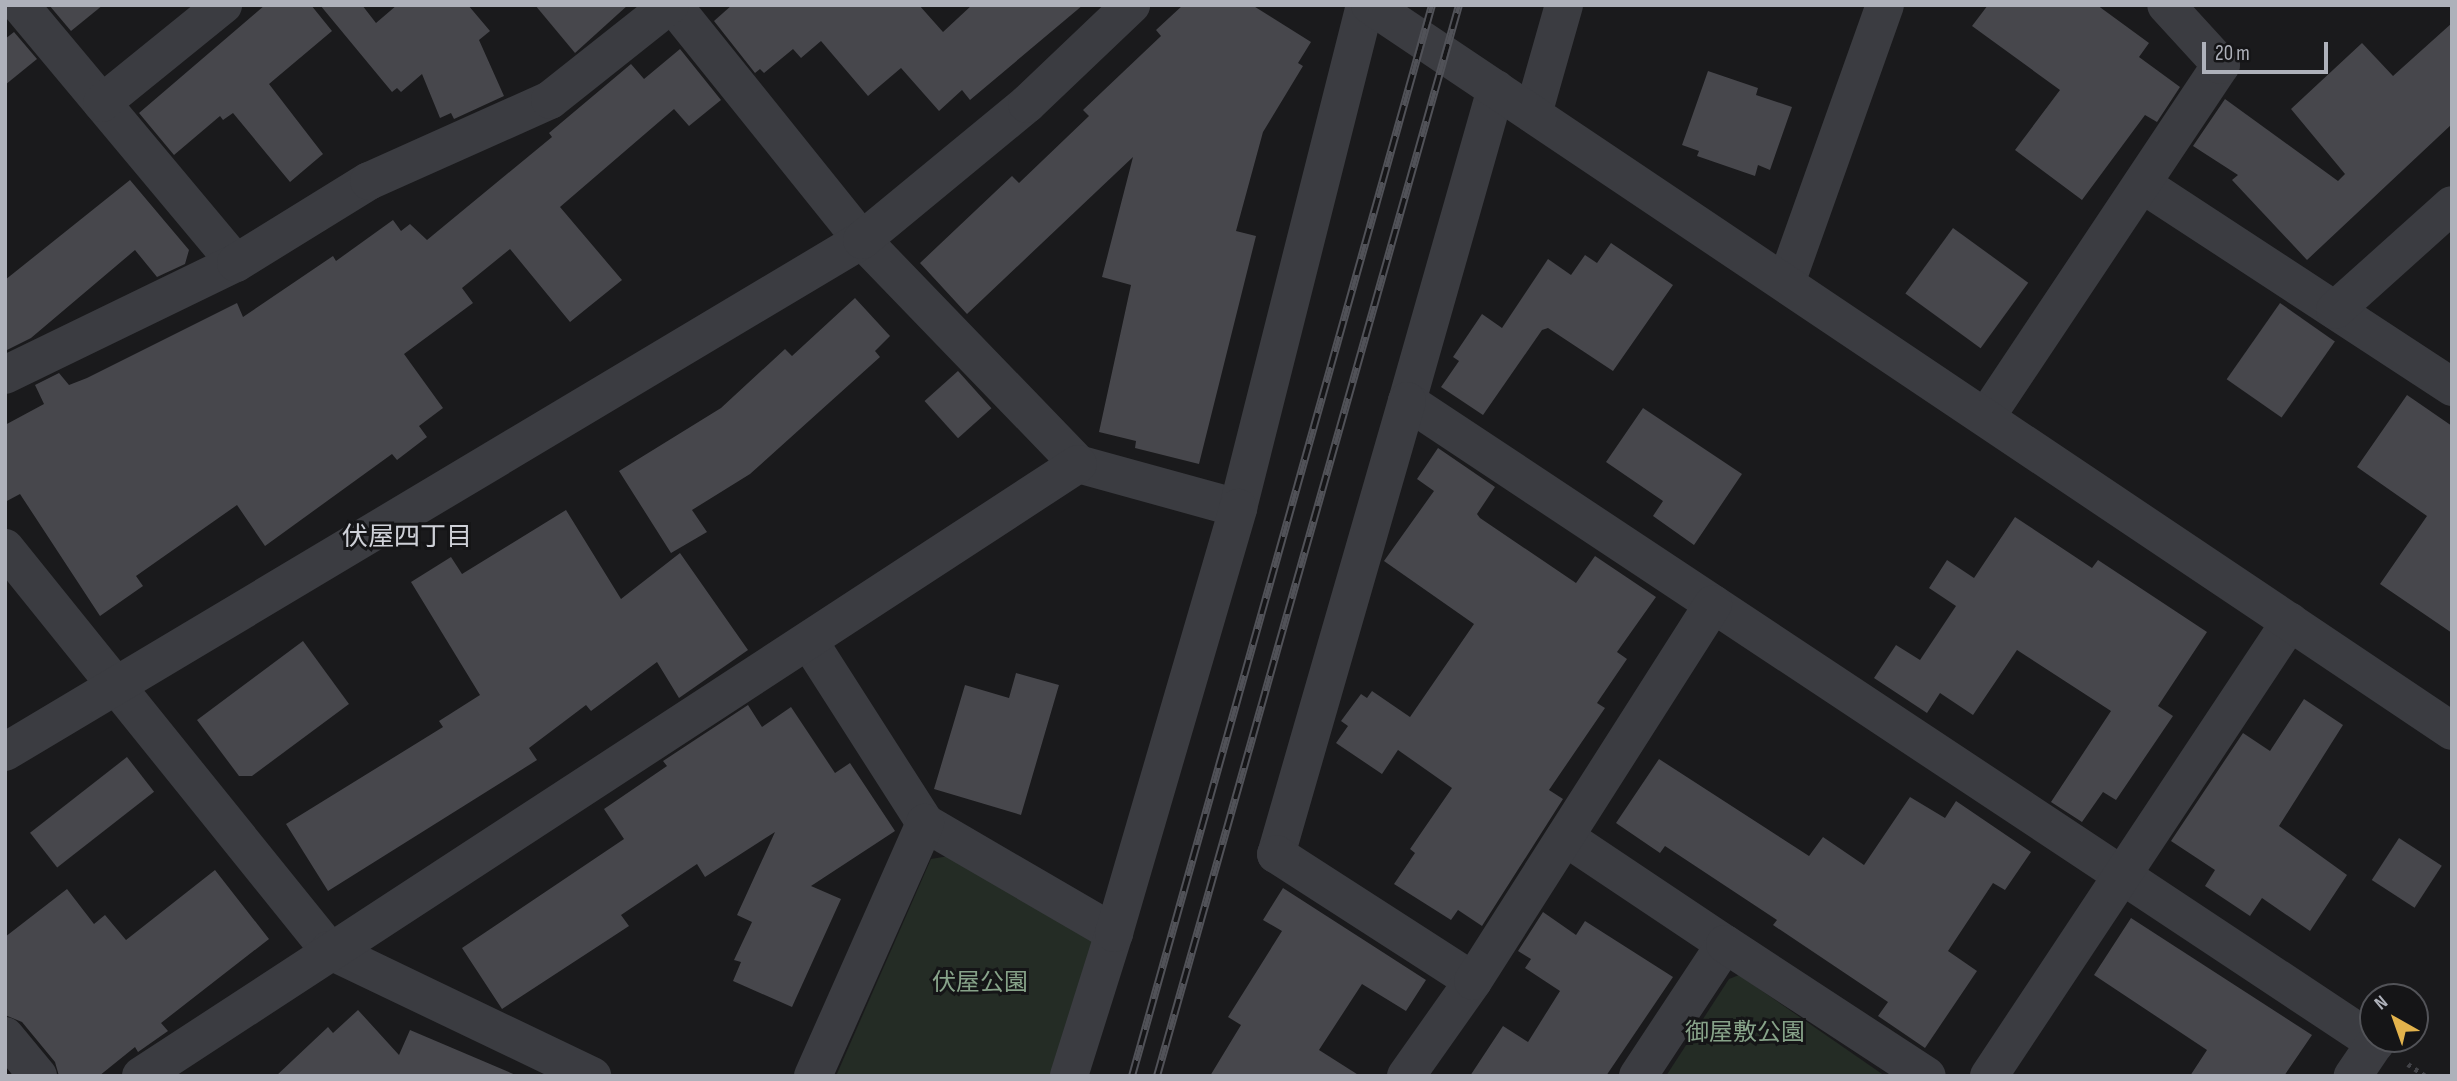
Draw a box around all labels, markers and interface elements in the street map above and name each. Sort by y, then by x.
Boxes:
scale bar [2205,28,2331,72]
text: 20 m [2215,41,2250,66]
district label: 伏屋四丁目 [342,522,472,554]
park label: 伏屋公園 [932,969,1028,997]
north arrow [2359,983,2429,1053]
text: N [2370,991,2393,1015]
park label: 御屋敷公園 [1685,1019,1805,1047]

